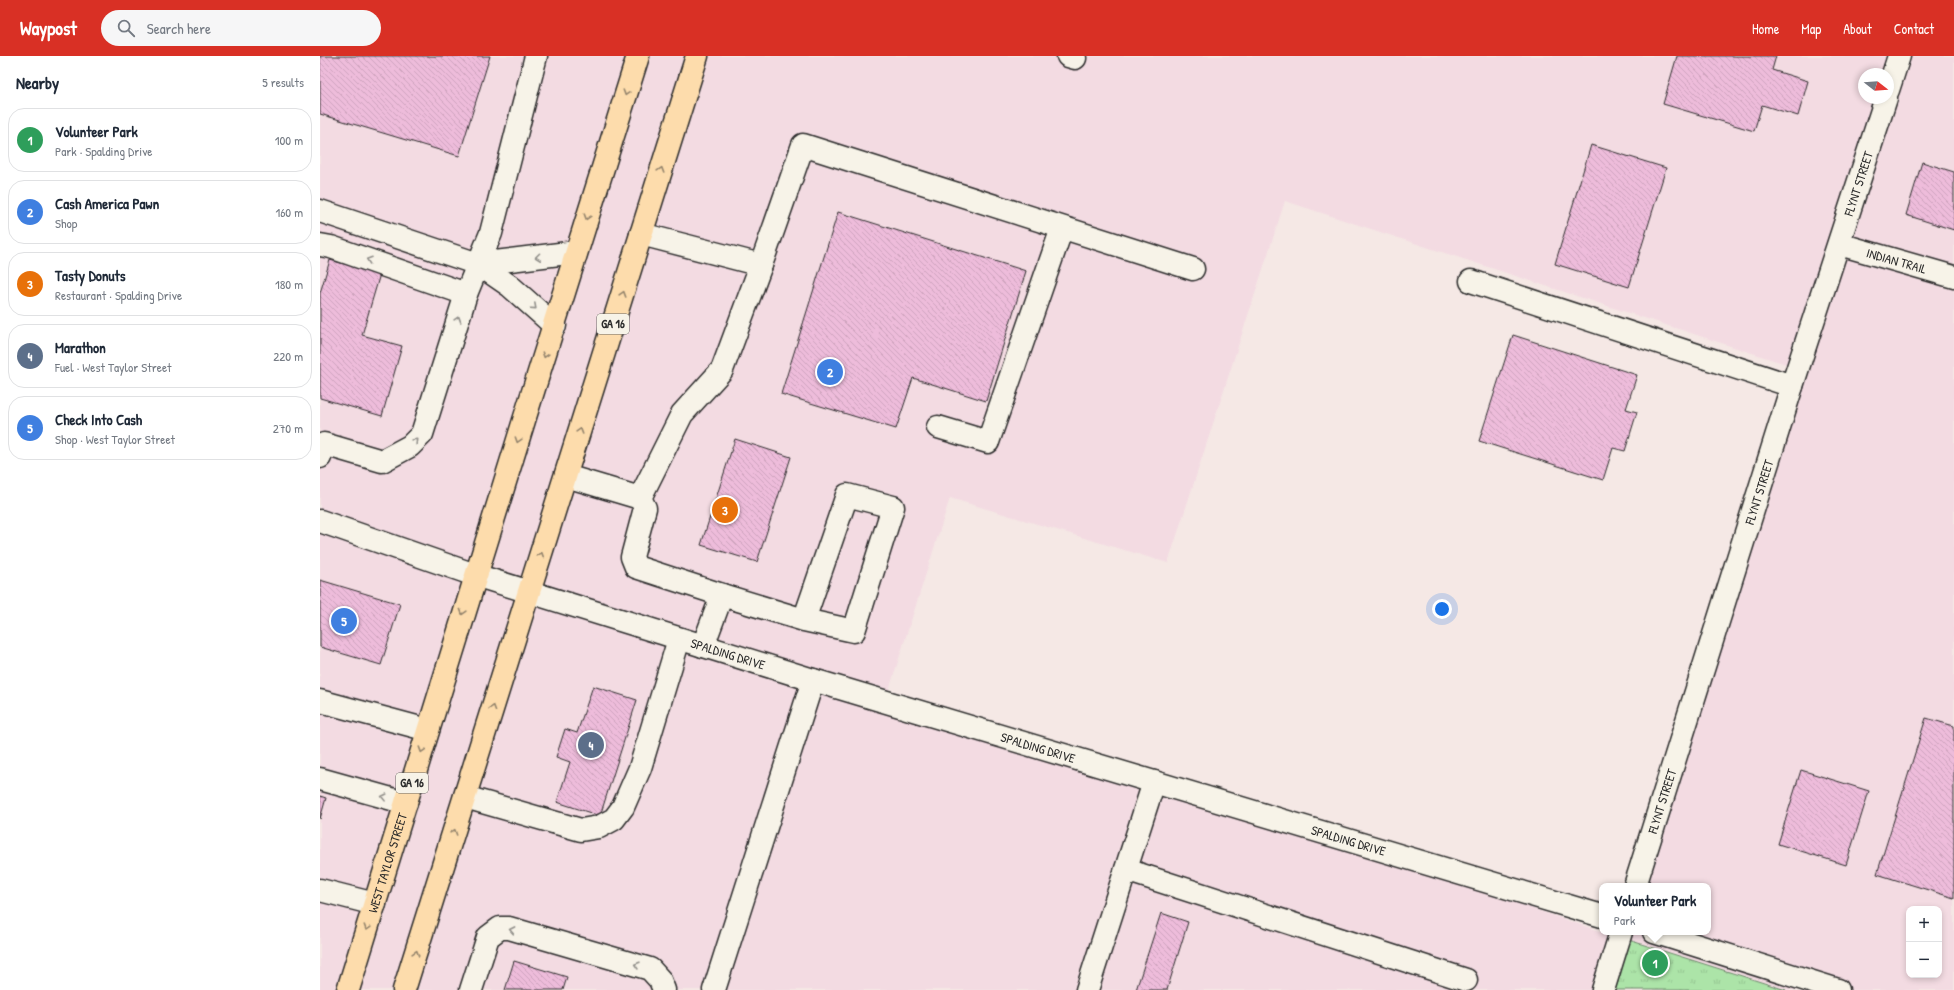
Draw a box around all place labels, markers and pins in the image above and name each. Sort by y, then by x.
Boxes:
pin: 2 [817,357,843,387]
pin: 3 [712,495,738,525]
pin: 5 [331,606,357,636]
pin: 4 [578,730,604,760]
pin: 1 [1642,948,1668,978]

